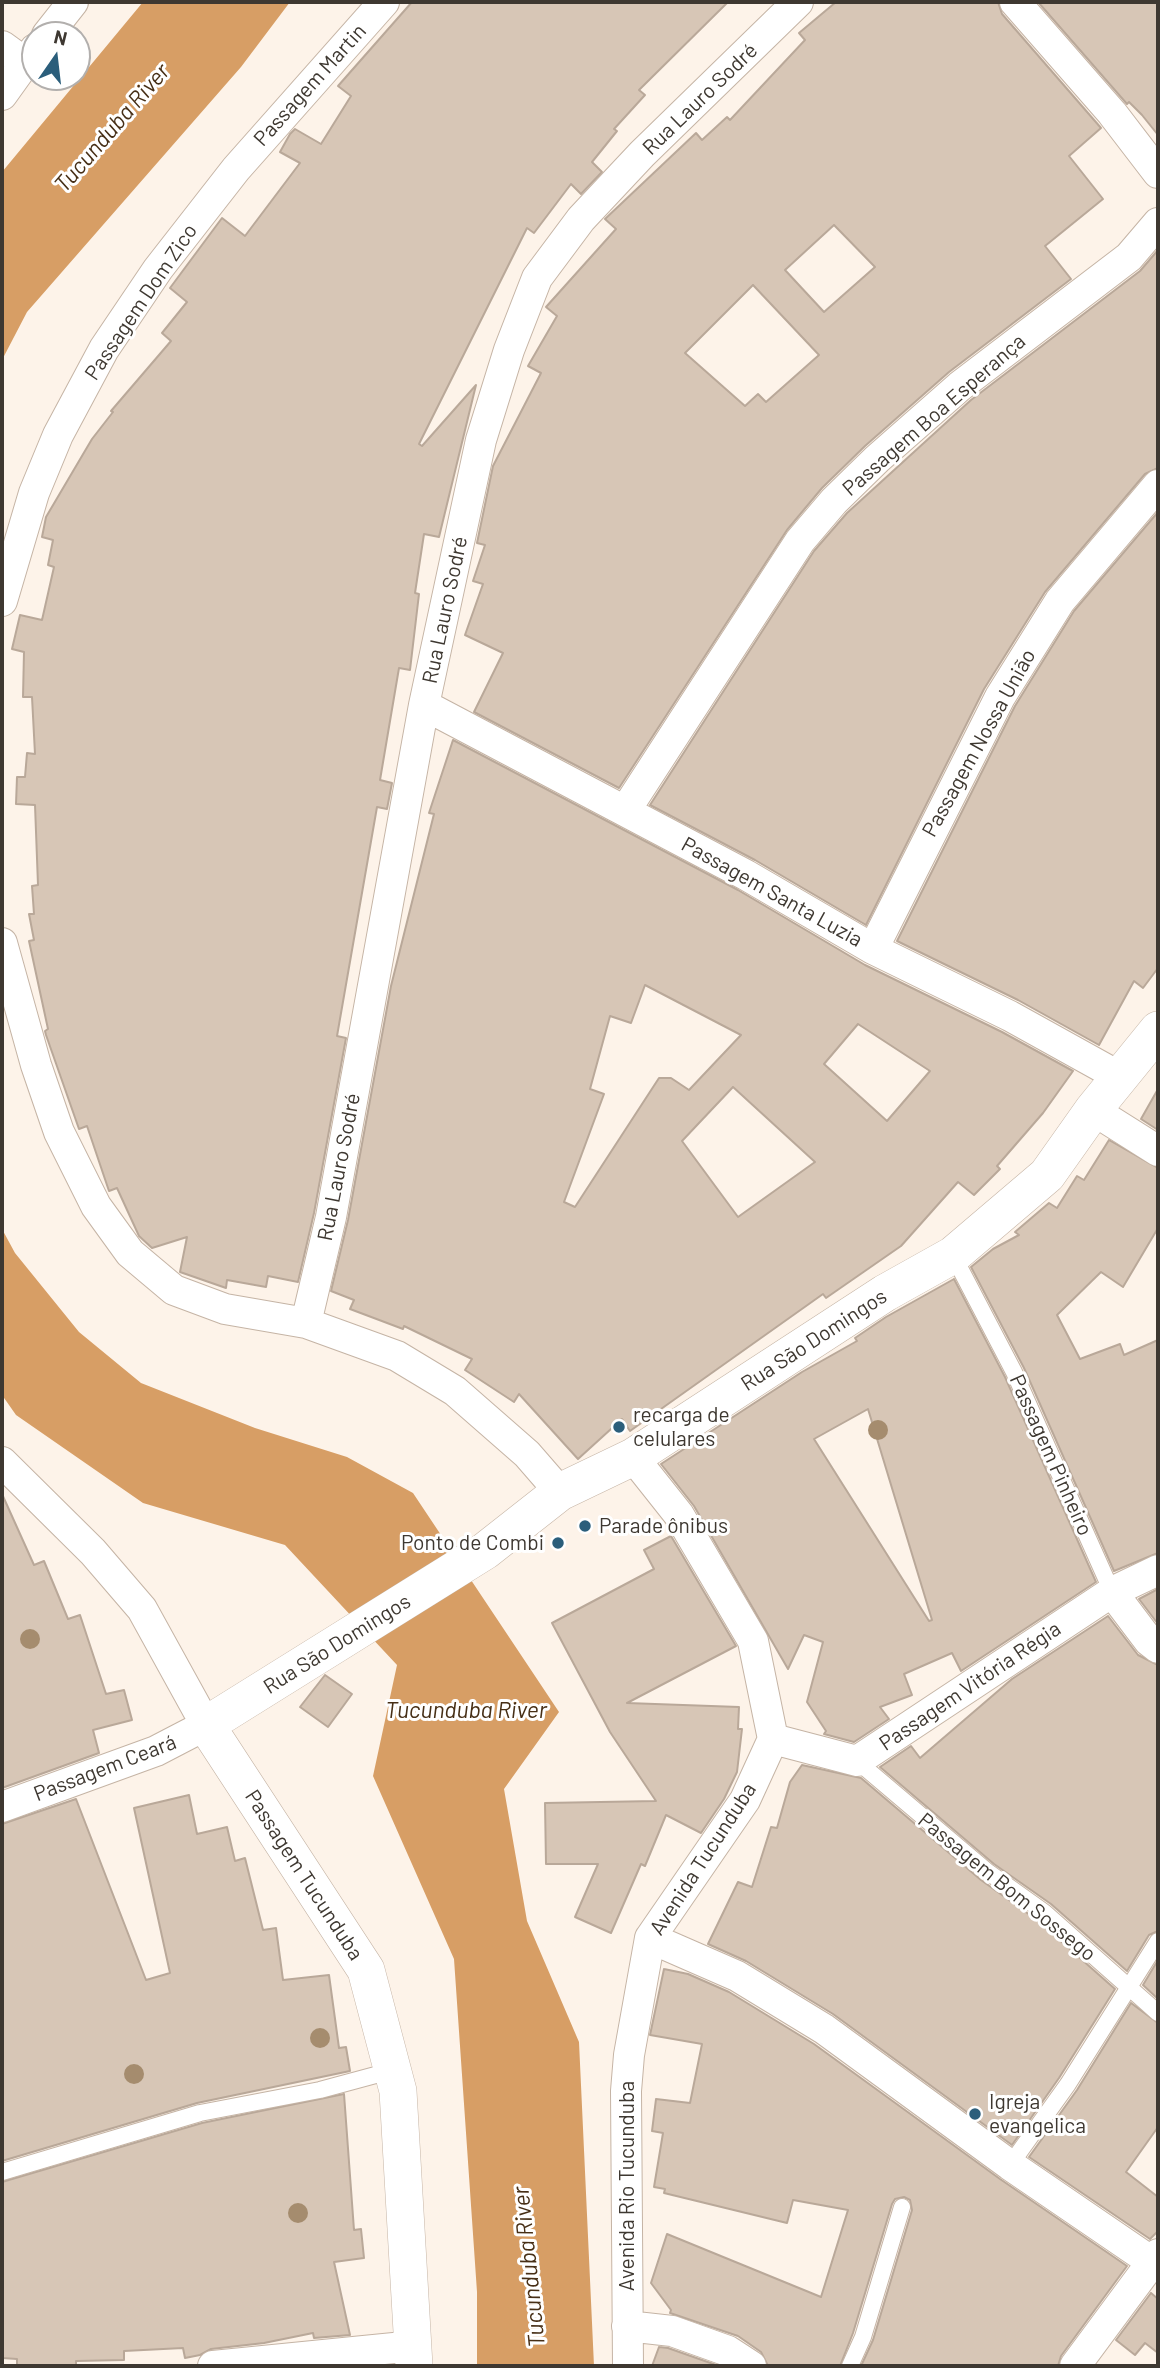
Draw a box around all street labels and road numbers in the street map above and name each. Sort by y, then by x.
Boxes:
street label: Passagem Martin [249,19,371,151]
street label: Rua Lauro Sodré [637,38,763,160]
street label: Passagem Dom Zico [79,219,203,385]
street label: Passagem Boa Esperança [837,329,1031,501]
street label: Rua Lauro Sodré [417,534,473,686]
street label: Passagem Nossa União [917,645,1041,841]
street label: Passagem Santa Luzia [677,832,867,952]
street label: Rua Lauro Sodré [312,1091,366,1243]
street label: Rua São Domingos [736,1283,892,1397]
street label: Passagem Pinheiro [1004,1371,1098,1539]
street label: Rua São Domingos [259,1589,415,1699]
street label: Passagem Vitória Régia [875,1616,1065,1756]
street label: Passagem Ceará [30,1729,180,1807]
street label: Avenida Tucunduba [644,1778,762,1940]
street label: Passagem Tucunduba [239,1785,369,1965]
street label: Passagem Bom Sossego [913,1808,1101,1966]
street label: Avenida Rio Tucunduba [614,2081,640,2291]

